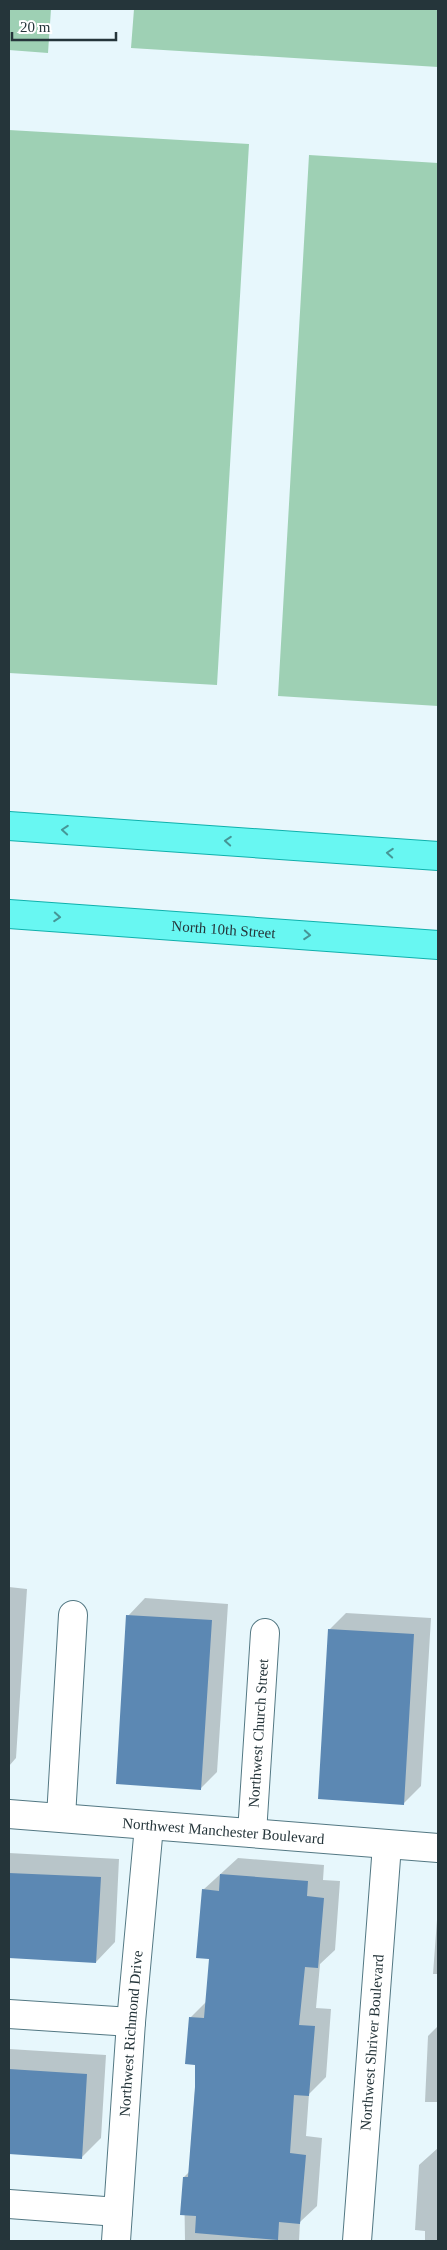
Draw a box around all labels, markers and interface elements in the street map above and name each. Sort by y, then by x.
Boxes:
scale bar [12,10,116,42]
text: 20 m [20,19,51,35]
one-way arrow [61,824,69,835]
one-way arrow [223,836,231,847]
one-way arrow [385,847,393,858]
one-way arrow [54,911,62,922]
street label: North 10th Street [171,918,277,941]
one-way arrow [303,930,311,941]
street label: Northwest Church Street [246,1657,271,1808]
street label: Northwest Manchester Boulevard [122,1815,325,1847]
street label: Northwest Richmond Drive [117,1949,146,2117]
street label: Northwest Shriver Boulevard [357,1953,387,2131]

